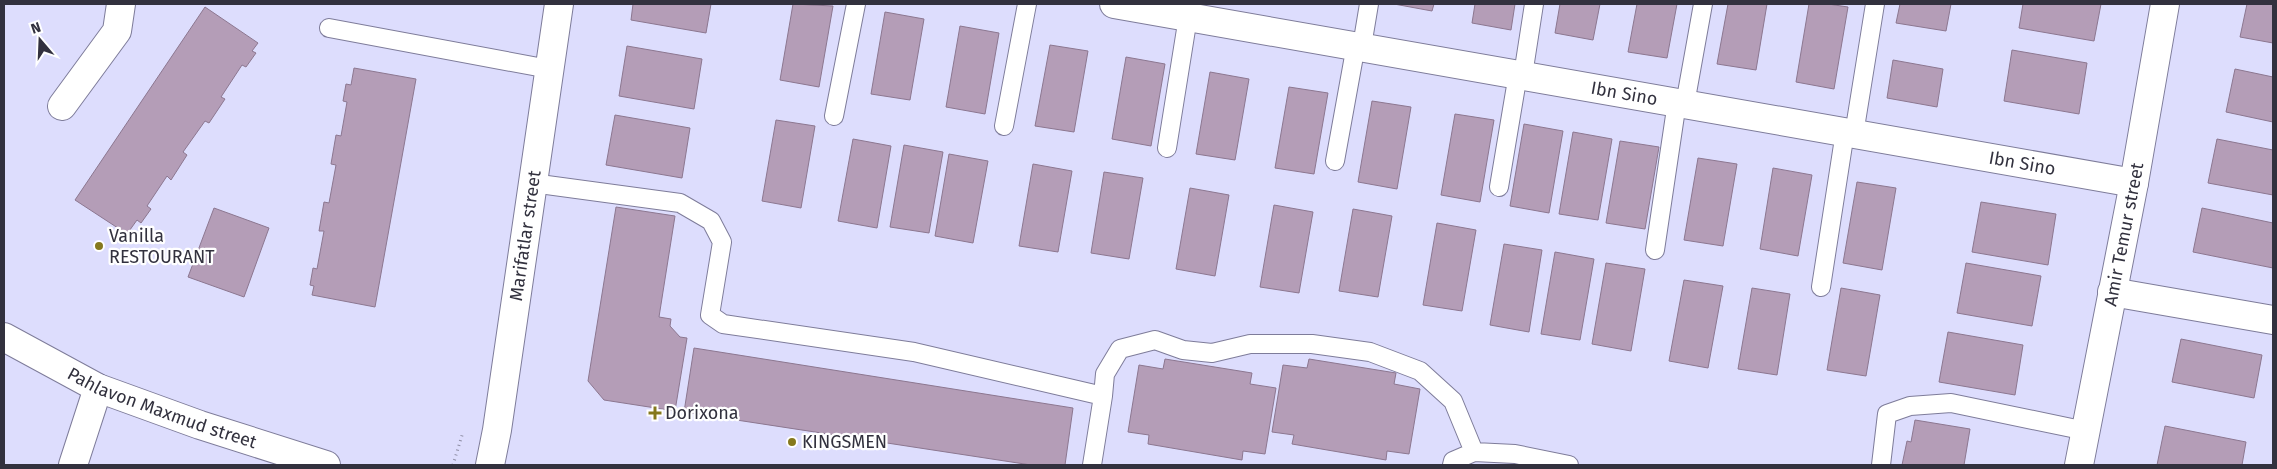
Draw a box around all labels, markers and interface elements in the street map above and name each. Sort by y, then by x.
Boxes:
north arrow [15,15,65,65]
text: N [29,19,43,38]
street label: Ibn Sino [1589,77,1659,110]
street label: Ibn Sino [1987,147,2057,180]
street label: Amir Temur street [2099,160,2148,308]
street label: Marifatlar street [505,168,546,303]
place label: Vanilla RESTOURANT [109,225,215,268]
marker: Vanilla RESTOURANT [93,240,105,252]
street label: Pahlavon Maxmud street [64,362,260,453]
place label: Dorixona [665,402,739,424]
marker: Dorixona [649,407,661,419]
place label: KINGSMEN [802,431,887,453]
marker: KINGSMEN [786,436,798,448]

